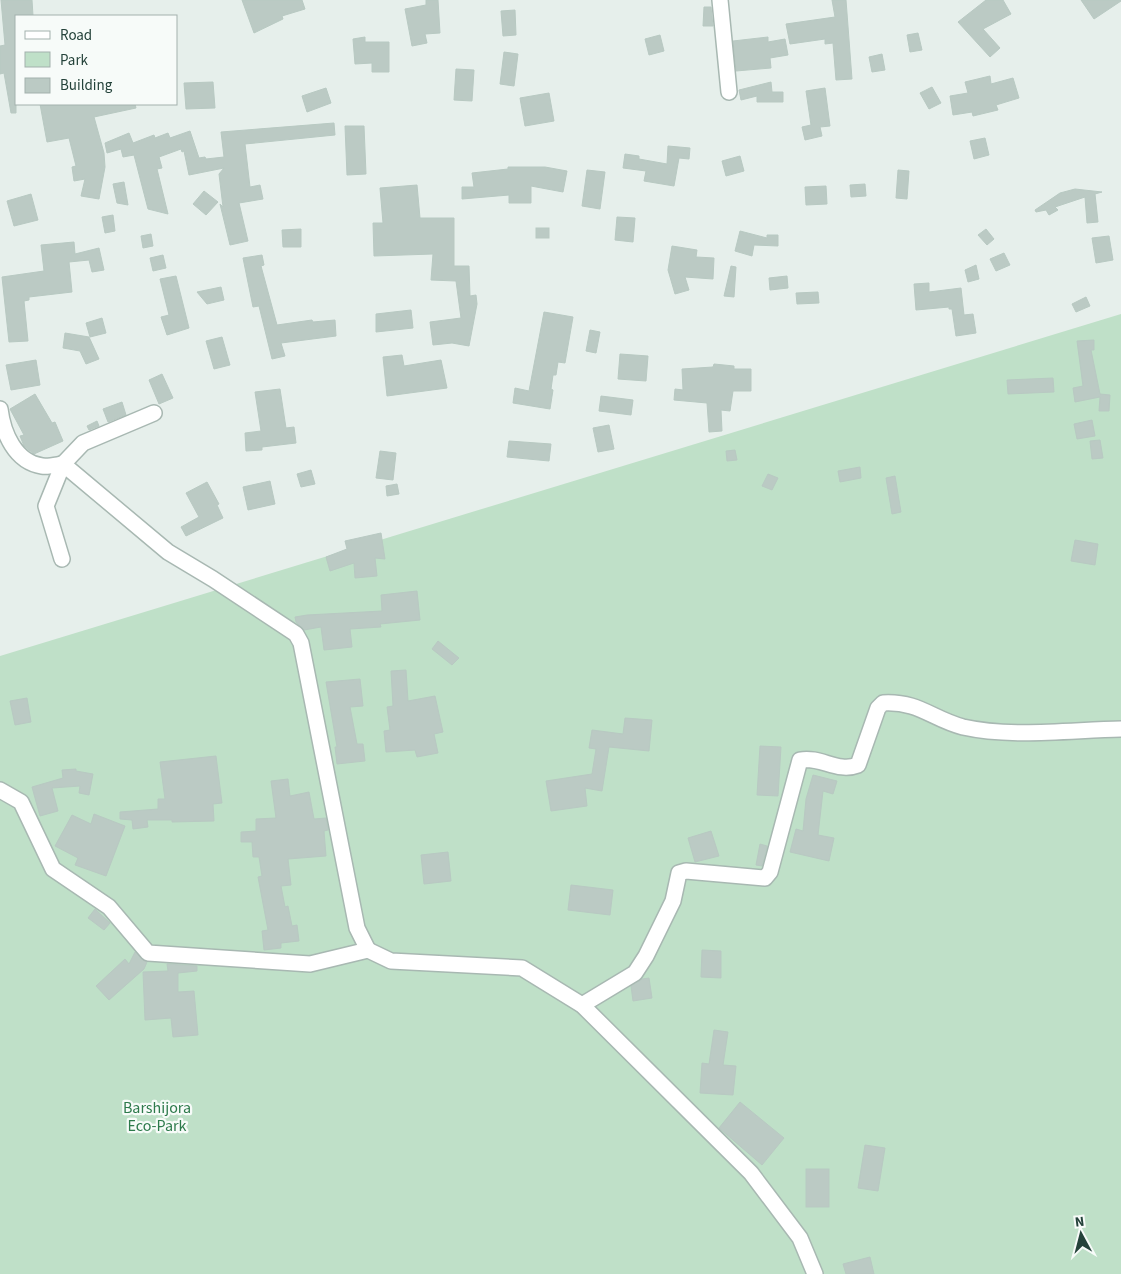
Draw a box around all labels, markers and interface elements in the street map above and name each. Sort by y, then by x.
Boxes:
legend [15,15,178,105]
text: Road [60,25,92,46]
text: Park [60,50,89,71]
text: Building [60,75,113,96]
park label: Barshijora Eco-Park [123,1097,191,1137]
north arrow [1056,1209,1106,1259]
text: N [1074,1212,1085,1233]

